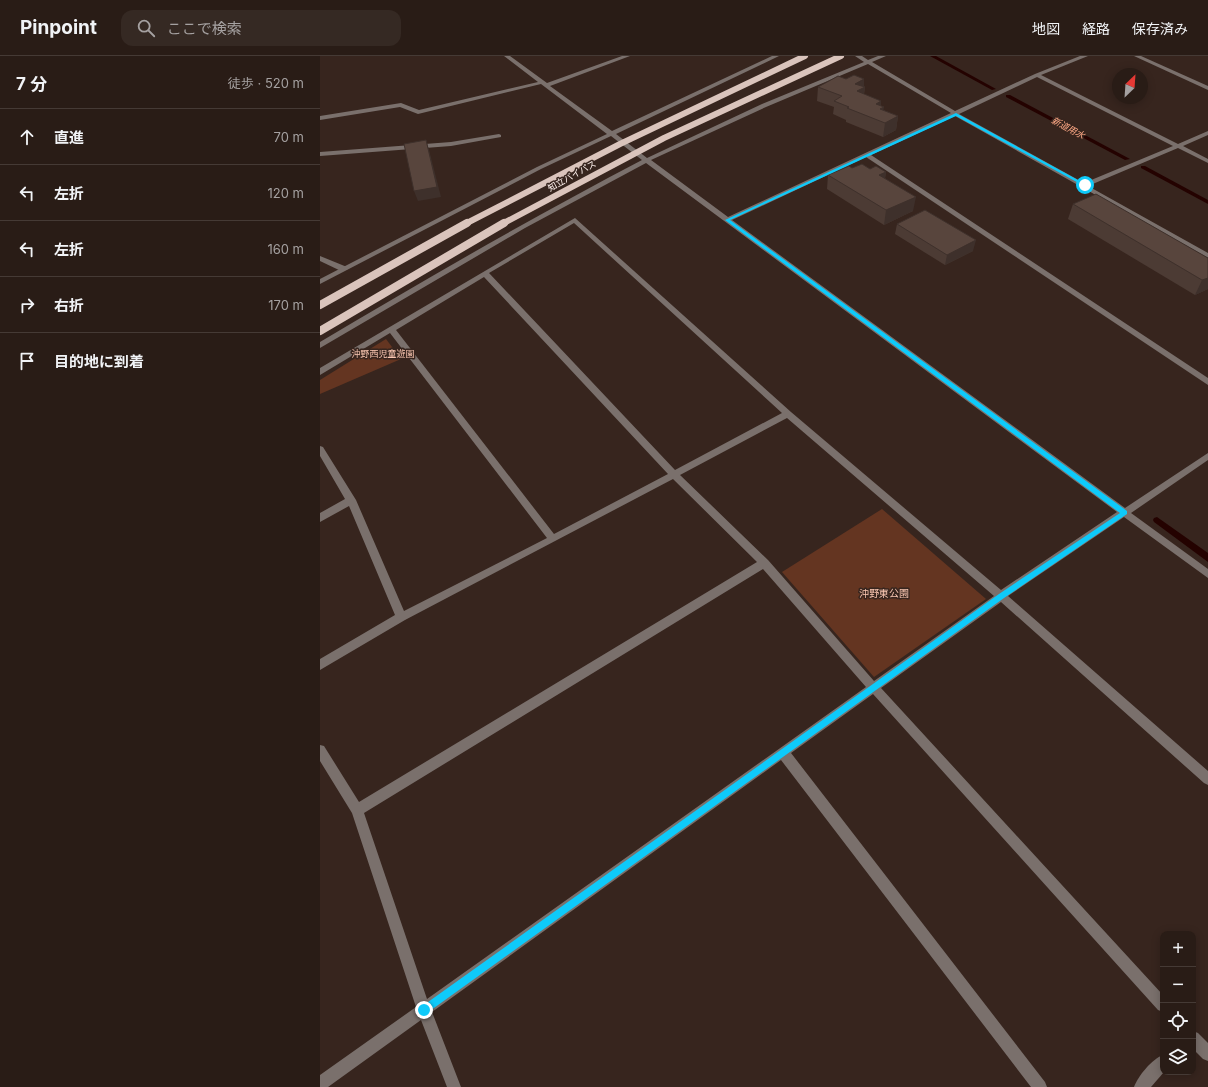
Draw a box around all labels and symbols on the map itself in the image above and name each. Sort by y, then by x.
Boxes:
north arrow [1112,68,1148,104]
water label: 新道用水 [1050,114,1088,141]
street label: 知立バイパス [546,158,598,193]
route start [1076,176,1094,194]
park label: 沖野西児童遊園 [351,348,415,359]
park label: 沖野東公園 [859,587,909,599]
route end [415,1001,433,1019]

